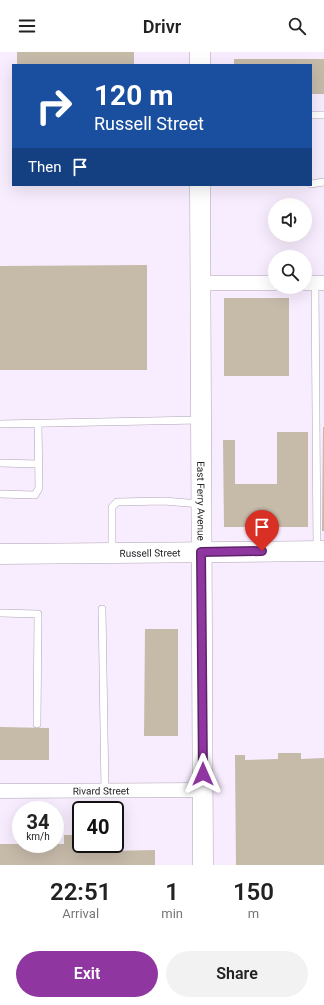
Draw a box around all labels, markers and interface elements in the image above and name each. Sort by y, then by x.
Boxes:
icon: menu [16,15,38,37]
icon: search [286,15,308,37]
text: Drivr [143,16,181,37]
text: 120 m [94,79,173,112]
icon: right [28,80,80,132]
text: Russell Street [94,113,204,134]
icon: arrive [69,156,91,178]
text: Then [28,158,61,176]
map controls [268,198,312,294]
button: sound [268,198,312,242]
button: search [268,250,312,294]
street label: East Ferry Avenue [195,461,207,541]
pin [245,510,279,551]
icon: arrive [251,516,273,538]
street label: Russell Street [119,547,181,559]
position arrow [182,753,224,795]
street label: Rivard Street [73,785,129,797]
speed limit sign: 40 [72,801,124,853]
text: 34 [27,810,49,834]
text: km/h [26,831,50,842]
text: 22:51 [50,878,111,906]
text: 1 [165,878,179,906]
text: 150 [233,878,274,906]
text: Arrival [62,906,99,921]
text: min [161,906,183,921]
text: m [248,906,259,921]
button: Exit [16,951,158,997]
button: Share [166,951,308,997]

